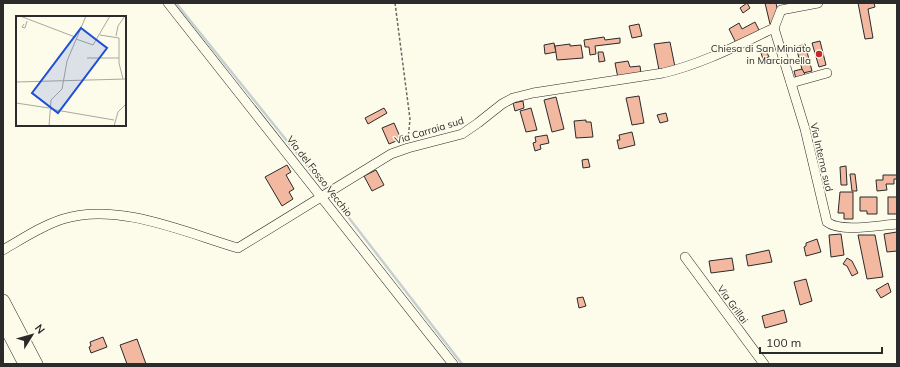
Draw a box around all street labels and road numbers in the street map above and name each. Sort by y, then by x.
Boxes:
street label: Via Carraia sud [393,114,465,147]
street label: Via Interna sud [807,121,836,193]
street label: Via del Fosso Vecchio [284,133,355,220]
street label: Via Grillai [714,282,751,326]

